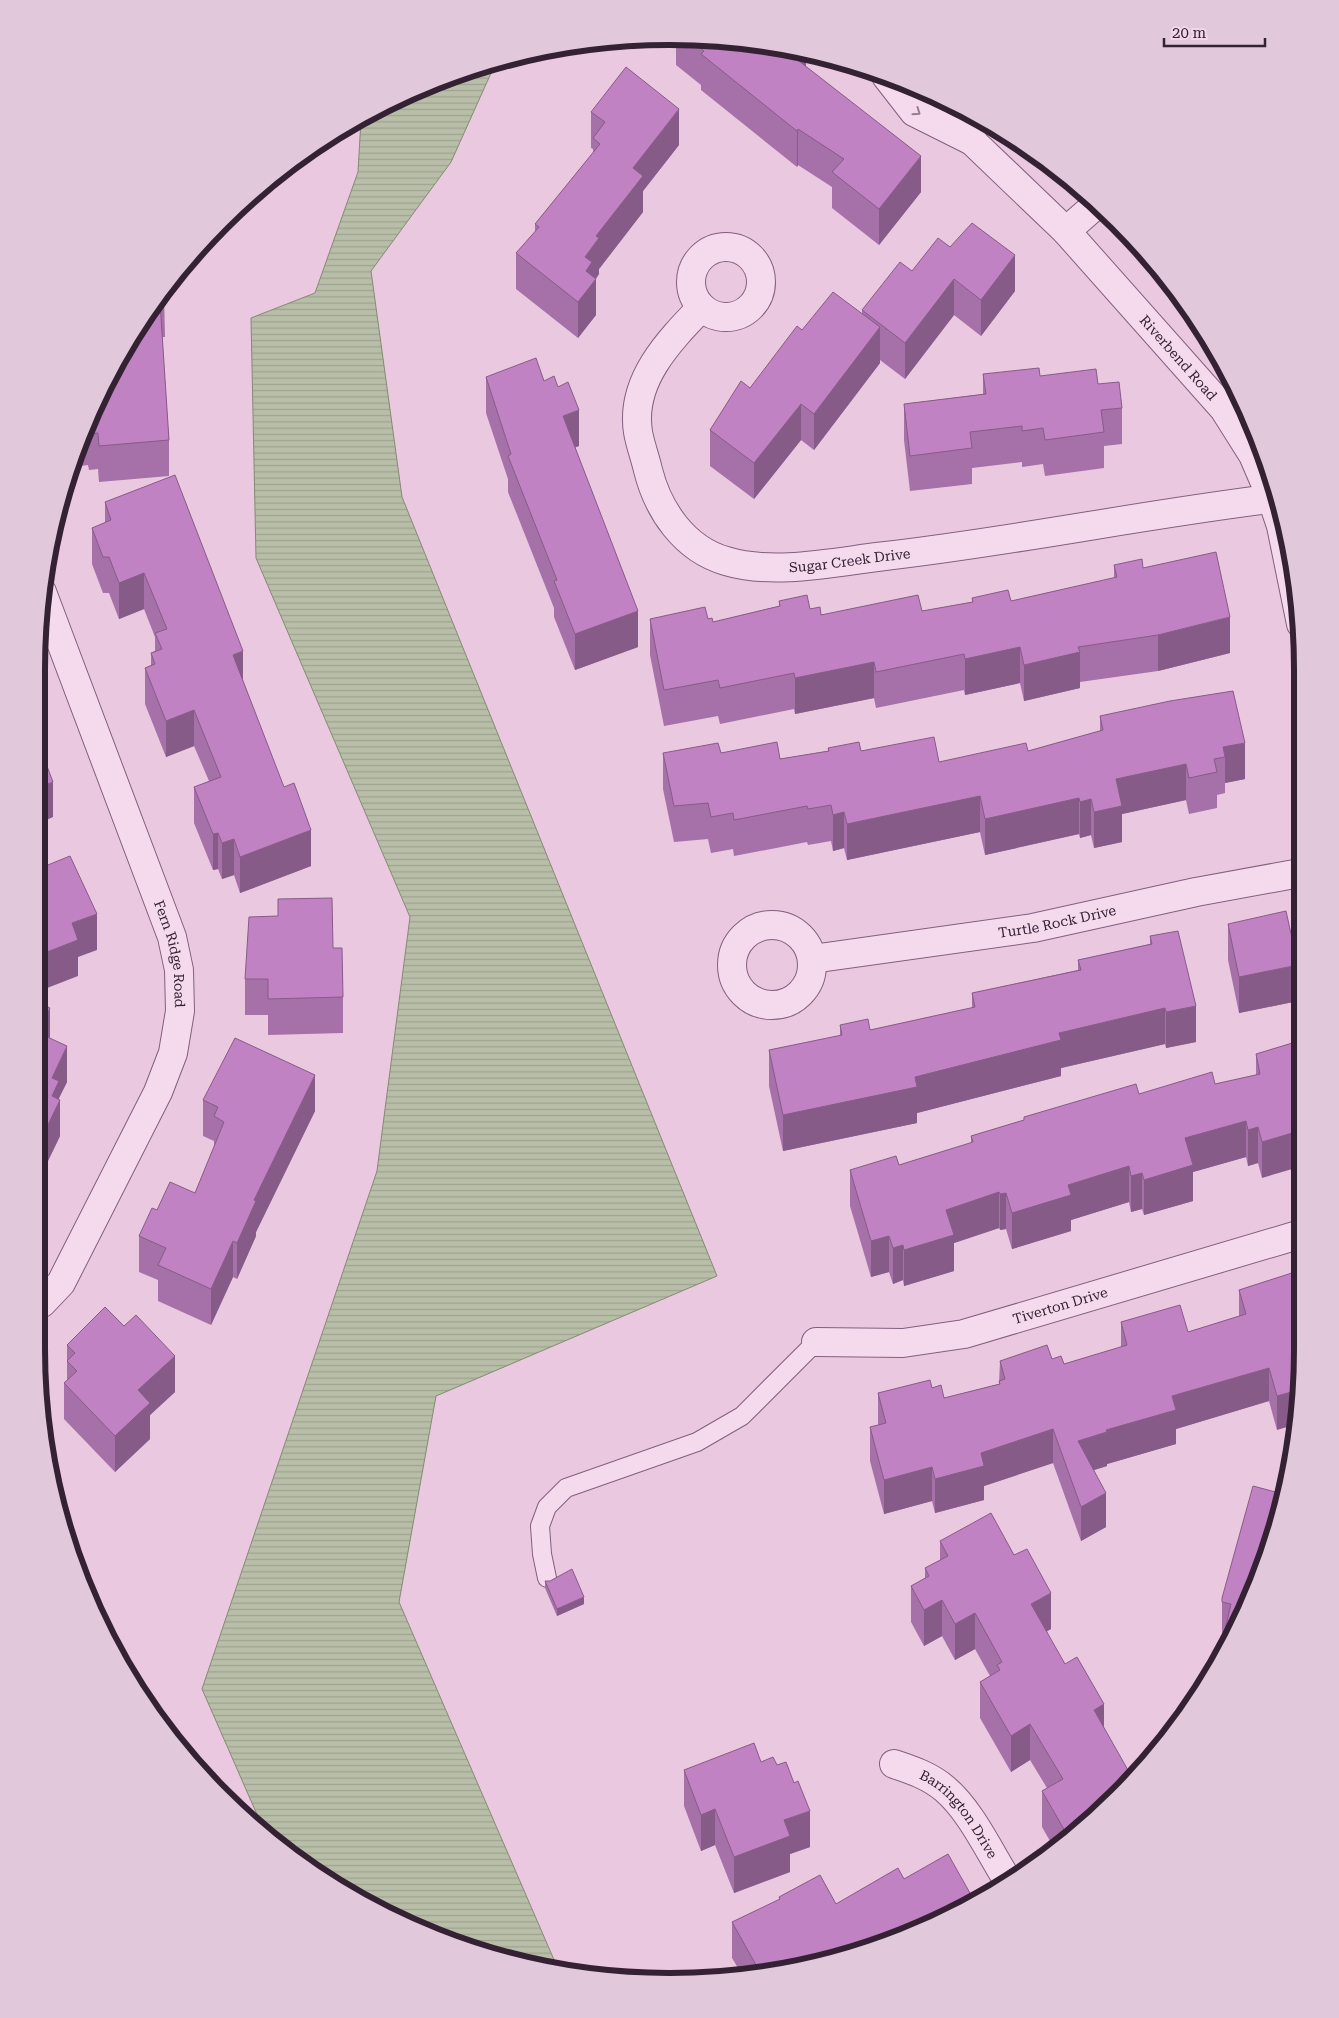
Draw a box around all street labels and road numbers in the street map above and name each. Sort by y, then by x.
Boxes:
street label: Riverbend Road [1137,312,1220,403]
street label: Sugar Creek Drive [789,545,912,575]
street label: Fern Ridge Road [151,898,188,1008]
street label: Turtle Rock Drive [997,902,1118,941]
street label: Tiverton Drive [1011,1284,1110,1327]
street label: Barrington Drive [917,1767,1001,1862]

